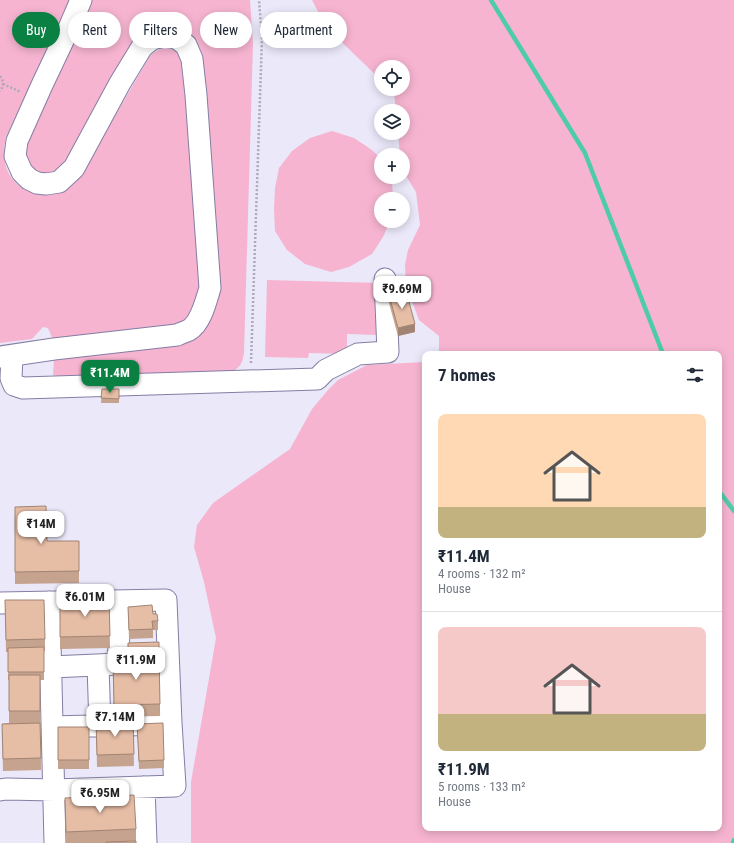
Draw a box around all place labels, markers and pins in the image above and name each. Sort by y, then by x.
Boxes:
pin: ₹9.69M [369,276,435,310]
pin: ₹11.4M [77,360,143,394]
pin: ₹14M [17,511,65,545]
pin: ₹6.01M [52,584,118,618]
pin: ₹11.9M [103,647,169,681]
pin: ₹7.14M [82,704,148,738]
pin: ₹6.95M [67,780,133,814]

